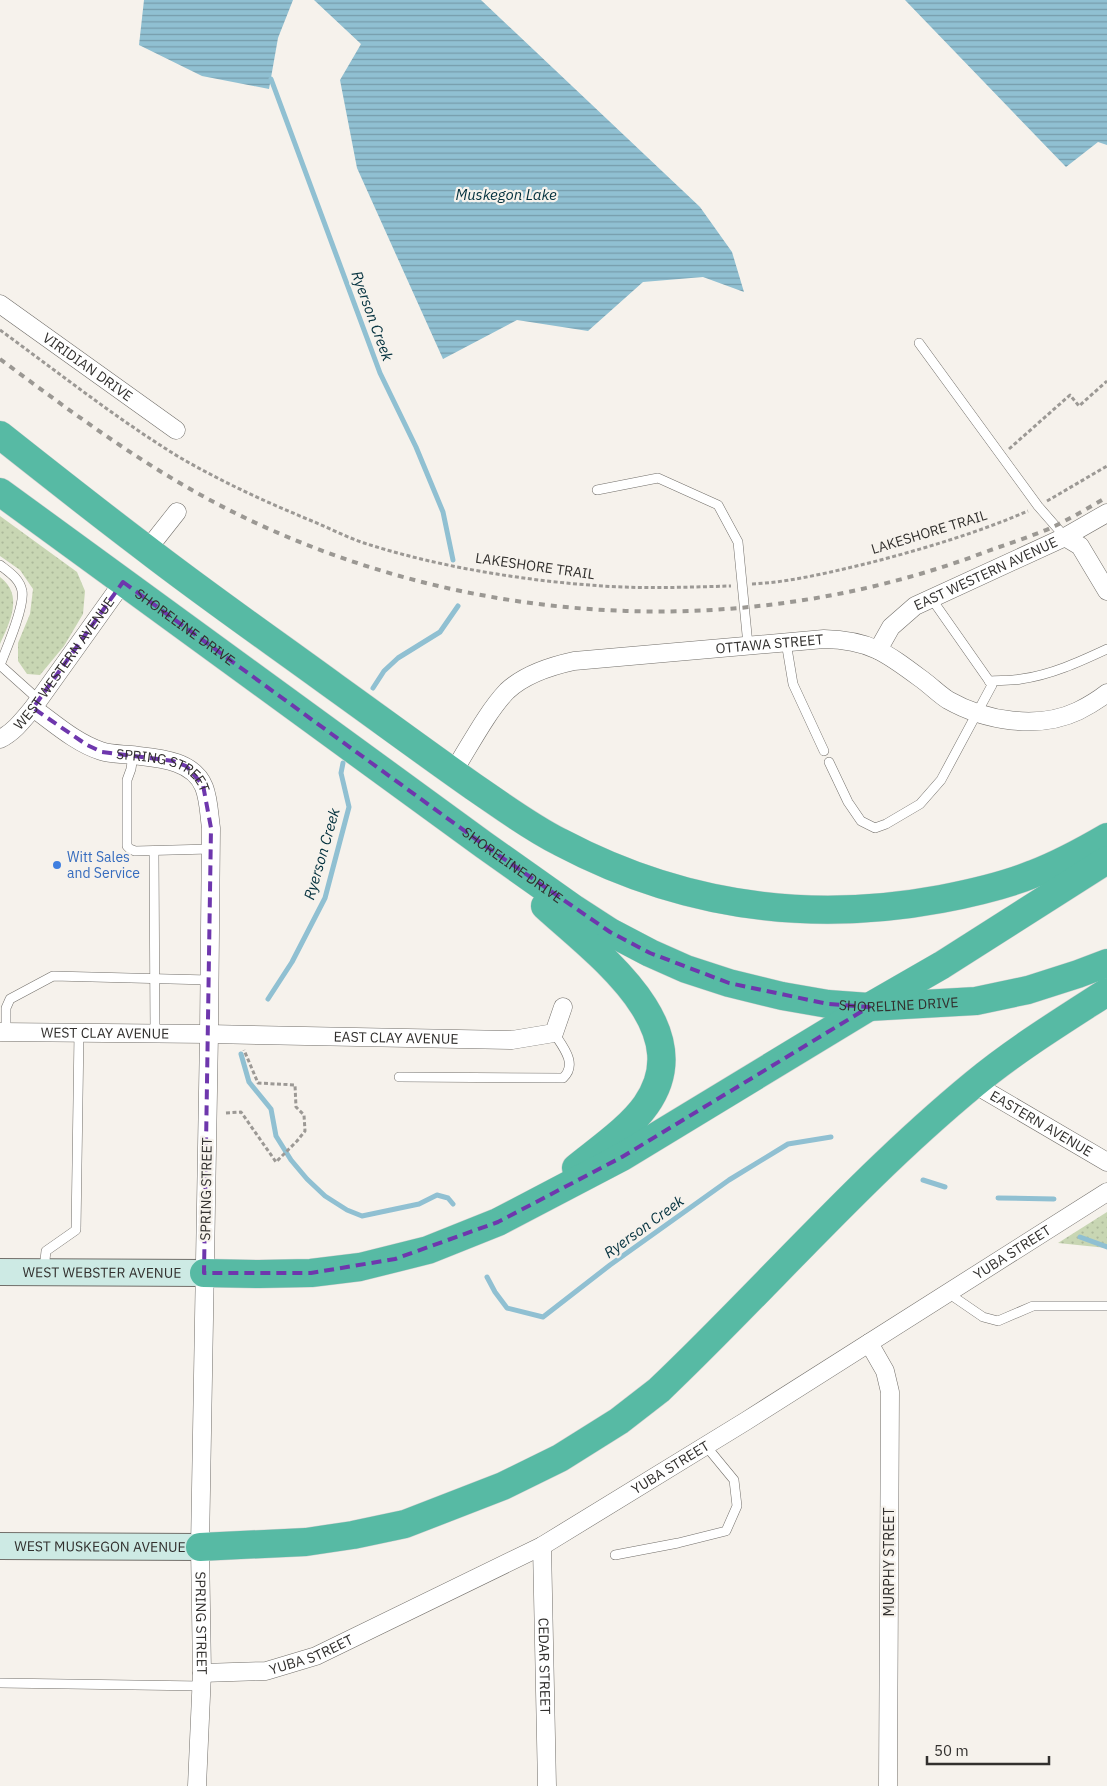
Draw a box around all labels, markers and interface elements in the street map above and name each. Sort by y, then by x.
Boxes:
water label: Muskegon Lake [455,185,557,204]
water label: Ryerson Creek [347,268,398,364]
street label: VIRIDIAN DRIVE [39,329,136,405]
street label: LAKESHORE TRAIL [869,506,989,558]
street label: EAST WESTERN AVENUE [911,533,1060,614]
street label: LAKESHORE TRAIL [474,549,596,583]
street label: SHORELINE DRIVE [131,584,239,670]
street label: WEST WESTERN AVENUE [10,594,118,733]
street label: OTTAWA STREET [715,630,824,657]
street label: SPRING STREET [116,745,214,794]
water label: Ryerson Creek [299,806,344,902]
street label: SHORELINE DRIVE [459,823,567,907]
place label: Witt Sales and Service [67,848,140,882]
marker: Witt Sales and Service [51,859,63,871]
street label: SHORELINE DRIVE [838,993,959,1016]
street label: WEST CLAY AVENUE [41,1023,169,1043]
street label: EAST CLAY AVENUE [333,1027,459,1048]
street label: EASTERN AVENUE [987,1086,1096,1161]
street label: SPRING STREET [196,1137,216,1241]
water label: Ryerson Creek [600,1191,688,1262]
street label: YUBA STREET [970,1221,1054,1283]
street label: WEST WEBSTER AVENUE [23,1263,181,1282]
street label: YUBA STREET [628,1437,713,1498]
street label: MURPHY STREET [880,1507,898,1617]
street label: WEST MUSKEGON AVENUE [14,1537,186,1556]
street label: SPRING STREET [191,1571,211,1675]
street label: CEDAR STREET [534,1617,555,1714]
street label: YUBA STREET [267,1630,356,1679]
scale bar [927,1734,1050,1766]
text: 50 m [934,1741,969,1760]

